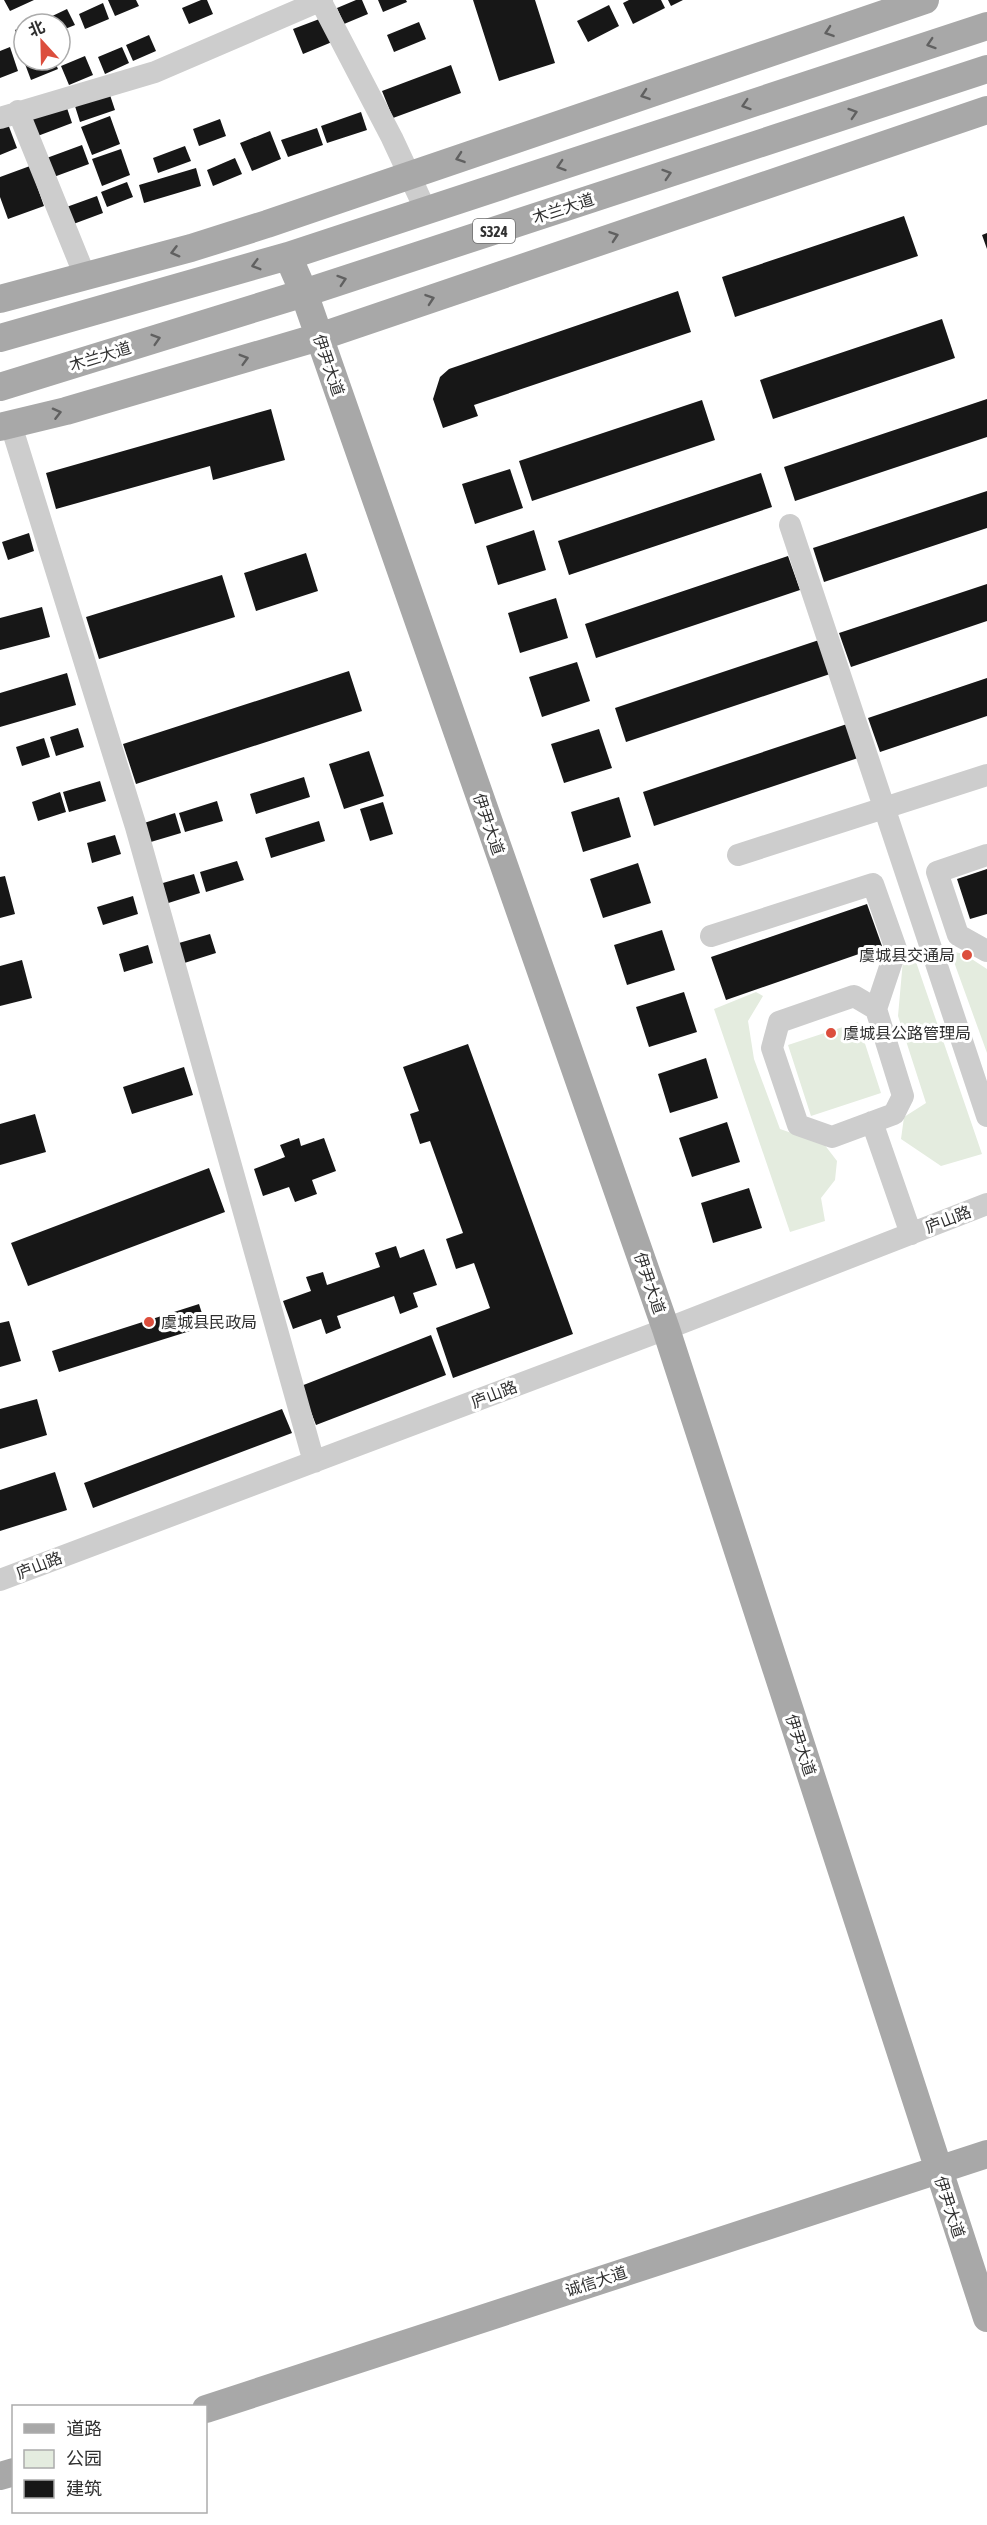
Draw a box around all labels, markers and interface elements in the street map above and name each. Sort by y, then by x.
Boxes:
north arrow [12,12,72,72]
text: 北 [26,17,47,39]
one-way arrow [825,25,835,38]
one-way arrow [926,37,937,49]
one-way arrow [640,87,651,100]
one-way arrow [741,98,752,110]
one-way arrow [847,108,858,120]
one-way arrow [455,150,466,163]
one-way arrow [556,159,567,171]
one-way arrow [661,169,672,181]
street label: 木兰大道 [530,190,596,226]
road number: S324 [473,219,515,243]
one-way arrow [608,231,619,244]
one-way arrow [171,245,181,257]
one-way arrow [251,258,262,270]
one-way arrow [336,275,347,288]
one-way arrow [424,294,435,307]
street label: 伊尹大道 [310,332,348,398]
one-way arrow [150,333,161,346]
street label: 木兰大道 [67,338,133,374]
one-way arrow [238,354,249,366]
one-way arrow [52,408,62,421]
street label: 伊尹大道 [470,791,508,857]
place label: 虞城县交通局 [859,946,955,964]
marker: 虞城县交通局 [960,948,974,962]
place label: 虞城县公路管理局 [843,1024,971,1042]
marker: 虞城县公路管理局 [824,1026,838,1040]
street label: 庐山路 [922,1202,974,1236]
street label: 伊尹大道 [631,1250,669,1316]
place label: 虞城县民政局 [161,1313,257,1331]
marker: 虞城县民政局 [142,1315,156,1329]
street label: 庐山路 [468,1377,520,1411]
street label: 庐山路 [13,1548,65,1582]
street label: 伊尹大道 [783,1712,819,1778]
street label: 伊尹大道 [932,2174,968,2240]
street label: 诚信大道 [563,2263,629,2299]
legend [12,2405,207,2513]
text: 道路 [66,2418,102,2439]
text: 公园 [66,2448,102,2469]
text: 建筑 [66,2478,102,2499]

